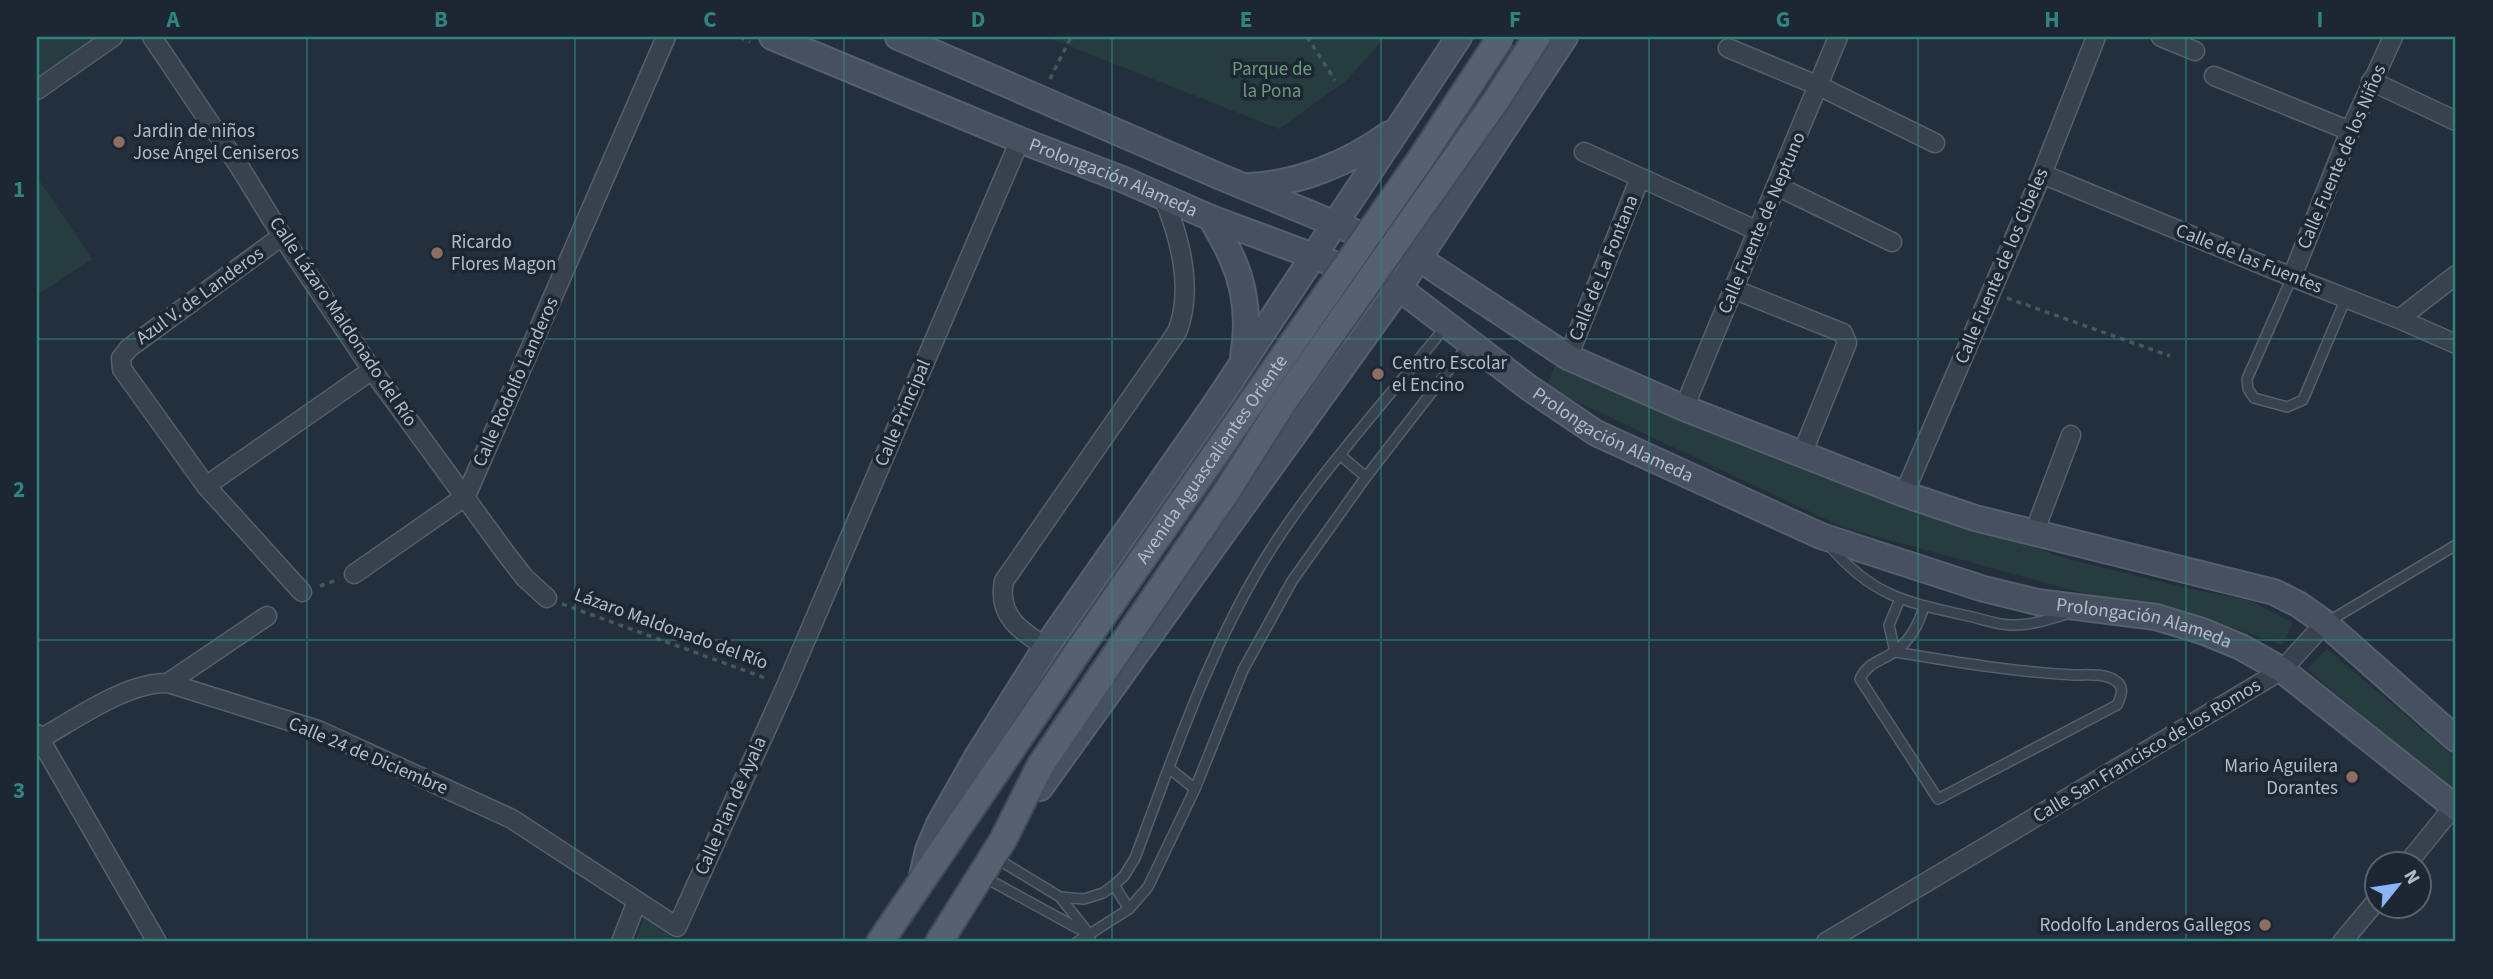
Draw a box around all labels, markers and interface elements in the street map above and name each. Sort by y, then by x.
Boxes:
text: A [165,3,180,36]
text: B [434,3,448,36]
text: C [703,3,717,36]
text: D [971,3,985,36]
text: E [1240,3,1252,36]
text: F [1509,3,1521,36]
text: G [1776,3,1790,36]
text: H [2044,3,2060,36]
text: I [2317,3,2323,36]
park label: Parque de la Pona [1232,56,1312,105]
street label: Calle Fuente de los Niños [2291,60,2393,253]
place label: Jardin de niños Jose Ángel Ceniseros [133,118,299,167]
street label: Calle Fuente de Neptuno [1711,128,1813,318]
street label: Prolongación Alameda [1025,131,1202,224]
marker: Jardin de niños Jose Ángel Ceniseros [111,134,127,150]
street label: Calle Fuente de los Cibeles [1948,164,2056,368]
text: 1 [13,173,25,206]
street label: Calle de La Fontana [1562,191,1646,345]
street label: Calle Lázaro Maldonado del Río [262,212,424,432]
street label: Calle de las Fuentes [2172,217,2326,301]
place label: Ricardo Flores Magon [451,229,557,278]
street label: Azul V. de Landeros [131,240,269,352]
marker: Ricardo Flores Magon [429,245,445,261]
street label: Calle Rodolfo Landeros [466,293,566,471]
street label: Avenida Aguascalientes Oriente [1129,349,1294,569]
place label: Centro Escolar el Encino [1392,350,1508,399]
street label: Calle Principal [868,355,938,471]
marker: Centro Escolar el Encino [1370,366,1386,382]
street label: Prolongación Alameda [1527,380,1698,489]
text: 2 [13,473,25,506]
street label: Lázaro Maldonado del Río [570,581,772,677]
street label: Prolongación Alameda [2055,591,2236,655]
street label: Calle San Francisco de los Romos [2028,672,2266,830]
street label: Calle 24 de Diciembre [284,710,452,802]
street label: Calle Plan de Ayala [688,732,774,880]
place label: Mario Aguilera Dorantes [2224,753,2338,802]
marker: Mario Aguilera Dorantes [2344,769,2360,785]
text: 3 [13,774,25,807]
north arrow [2364,850,2434,920]
text: N [2397,865,2426,889]
place label: Rodolfo Landeros Gallegos [2040,912,2251,939]
marker: Rodolfo Landeros Gallegos [2257,917,2273,933]

